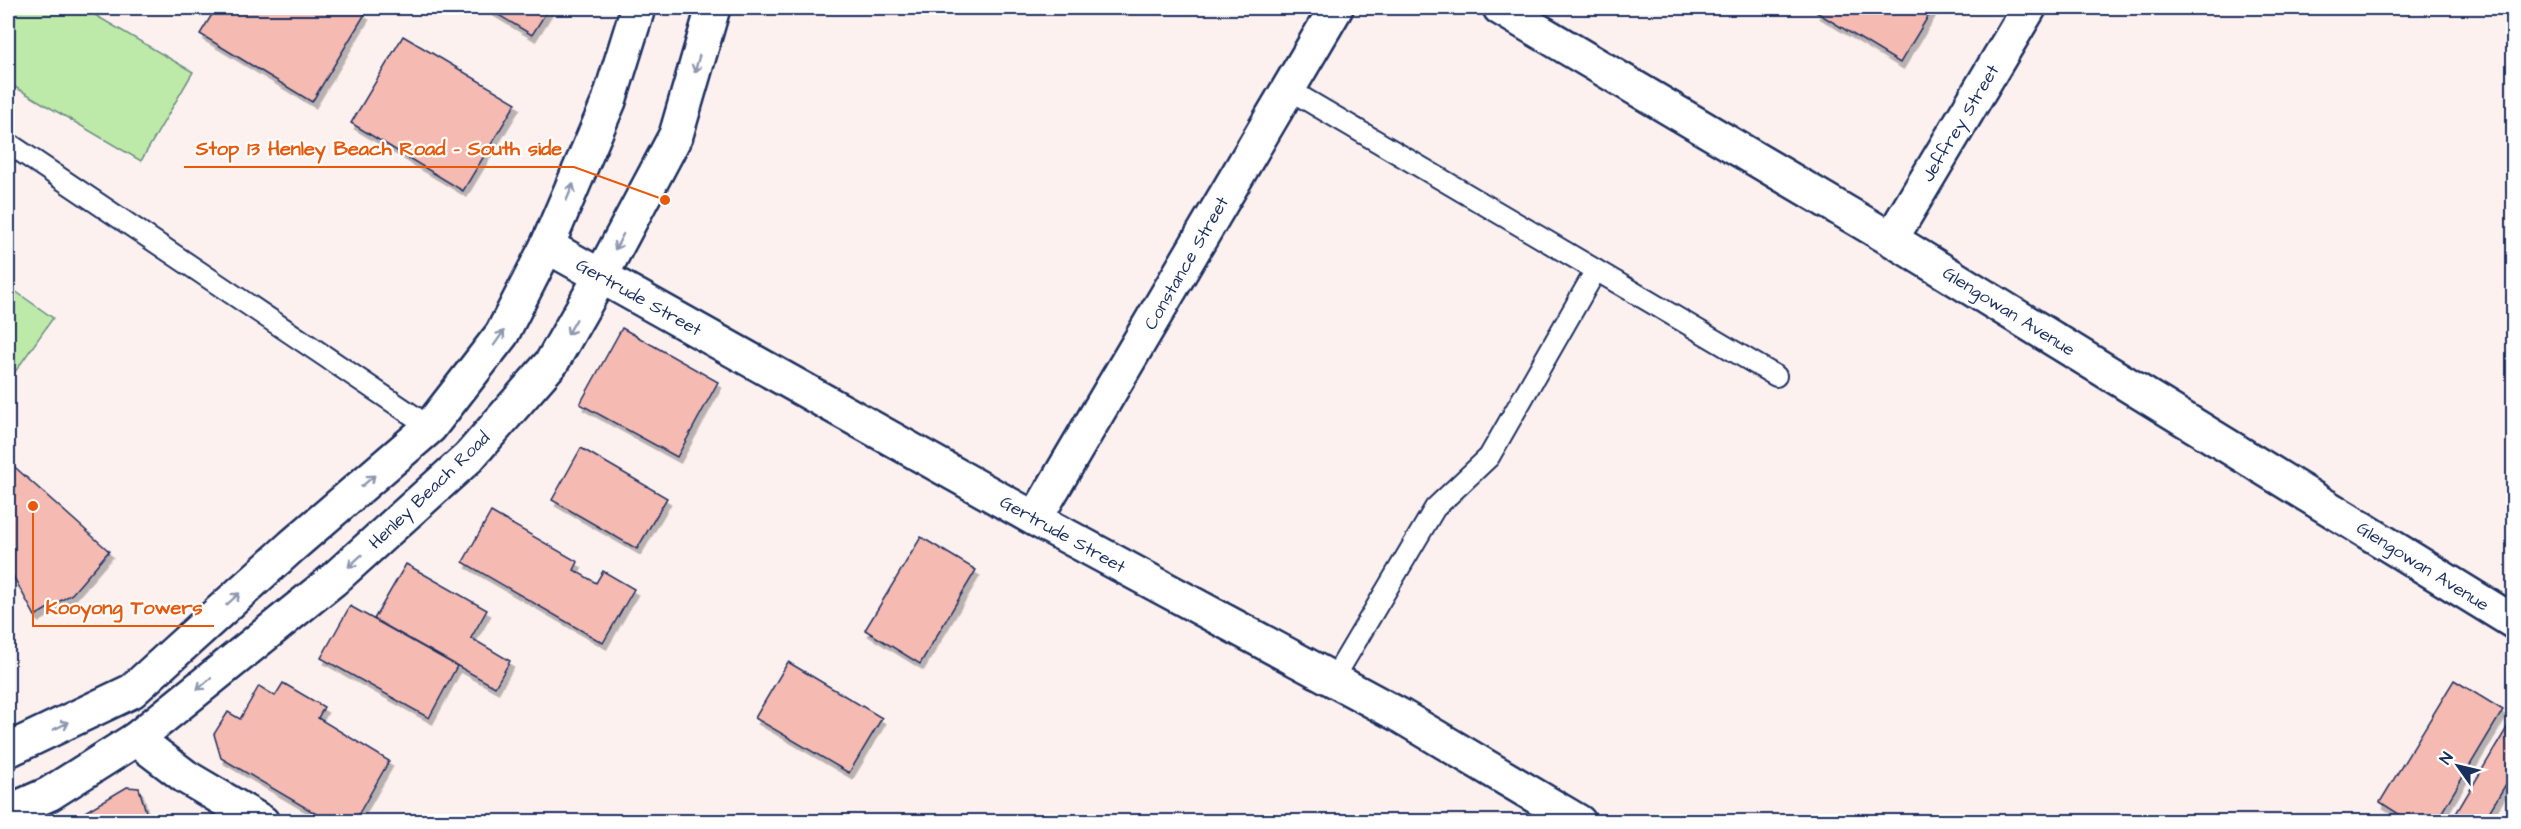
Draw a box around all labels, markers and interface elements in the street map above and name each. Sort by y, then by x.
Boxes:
one-way arrow [691,54,702,73]
street label: Jeffrey Street [1915,59,2007,187]
callout: Stop 13 Henley Beach Road - South side [184,129,574,167]
text: Stop 13 Henley Beach Road - South side [195,135,562,164]
one-way arrow [566,183,577,201]
street label: Constance Street [1138,191,1235,335]
one-way arrow [613,232,625,250]
street label: Gertrude Street [571,253,707,343]
street label: Glengowan Avenue [1937,261,2080,363]
one-way arrow [566,317,577,335]
one-way arrow [493,330,505,346]
street label: Henley Beach Road [363,426,496,556]
one-way arrow [360,474,375,488]
street label: Gertrude Street [995,490,1131,580]
street label: Glengowan Avenue [2351,516,2494,618]
one-way arrow [348,554,363,568]
callout: Kooyong Towers [33,588,214,626]
one-way arrow [226,592,241,606]
text: Kooyong Towers [46,594,202,623]
one-way arrow [197,677,212,691]
one-way arrow [51,720,69,731]
north arrow [2428,736,2488,796]
text: N [2434,748,2458,768]

